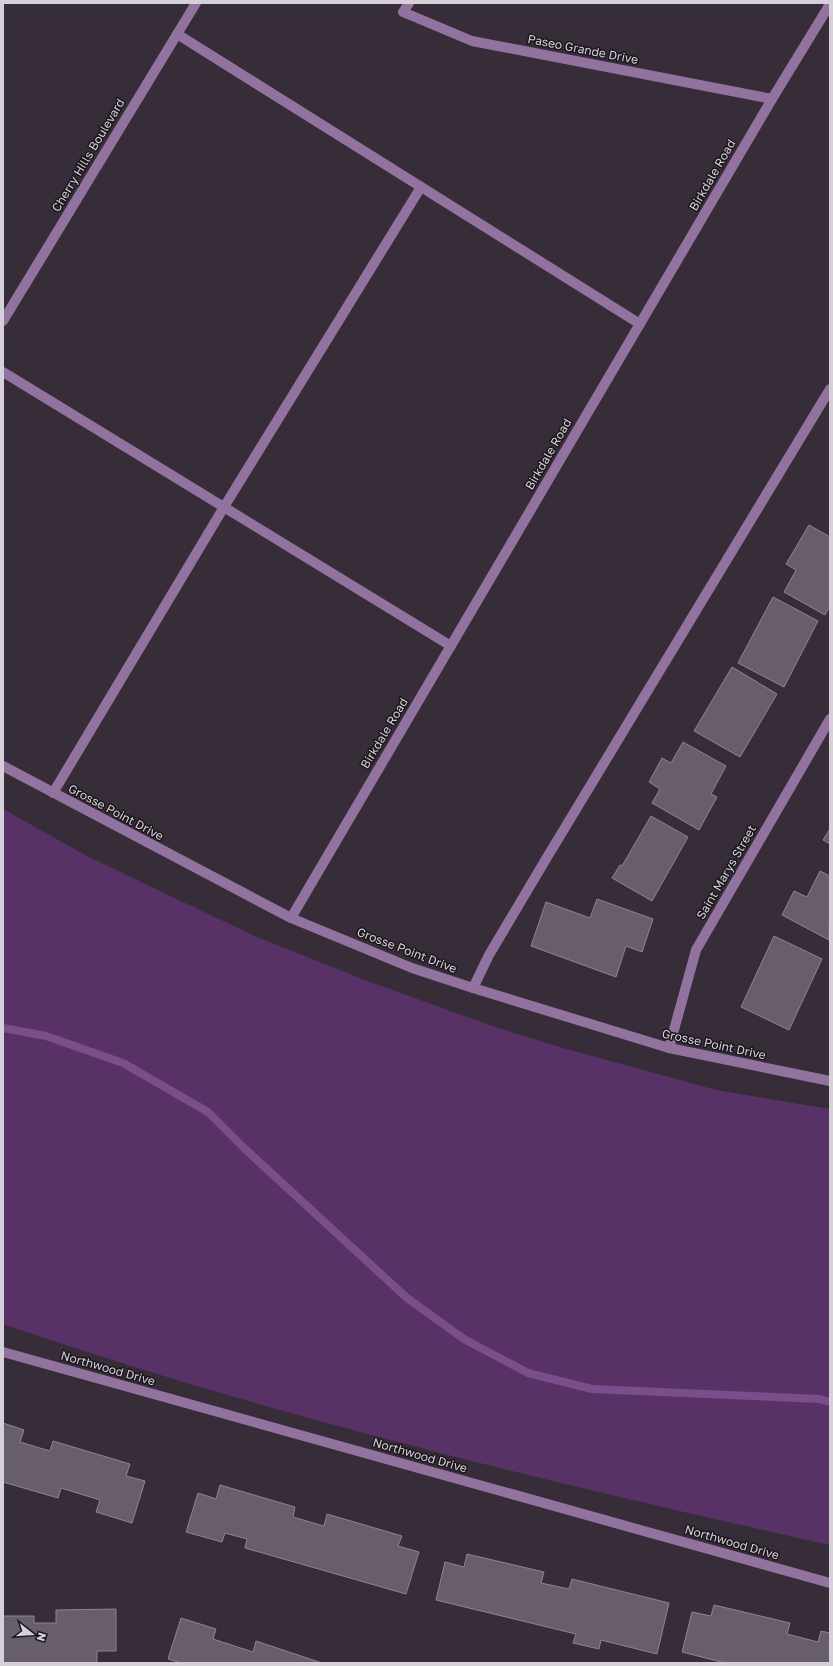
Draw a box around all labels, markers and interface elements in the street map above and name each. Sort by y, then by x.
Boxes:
street label: Paseo Grande Drive [526,31,640,67]
street label: Cherry Hills Boulevard [48,96,128,214]
street label: Birkdale Road [686,137,738,213]
street label: Birkdale Road [522,416,574,492]
street label: Birkdale Road [357,695,411,771]
street label: Grosse Point Drive [66,781,166,843]
street label: Saint Marys Street [693,822,759,922]
street label: Grosse Point Drive [355,924,459,976]
street label: Grosse Point Drive [661,1026,767,1062]
street label: Northwood Drive [59,1347,157,1389]
street label: Northwood Drive [371,1434,469,1476]
street label: Northwood Drive [683,1521,781,1563]
north arrow [12,1614,52,1654]
text: N [35,1631,49,1643]

